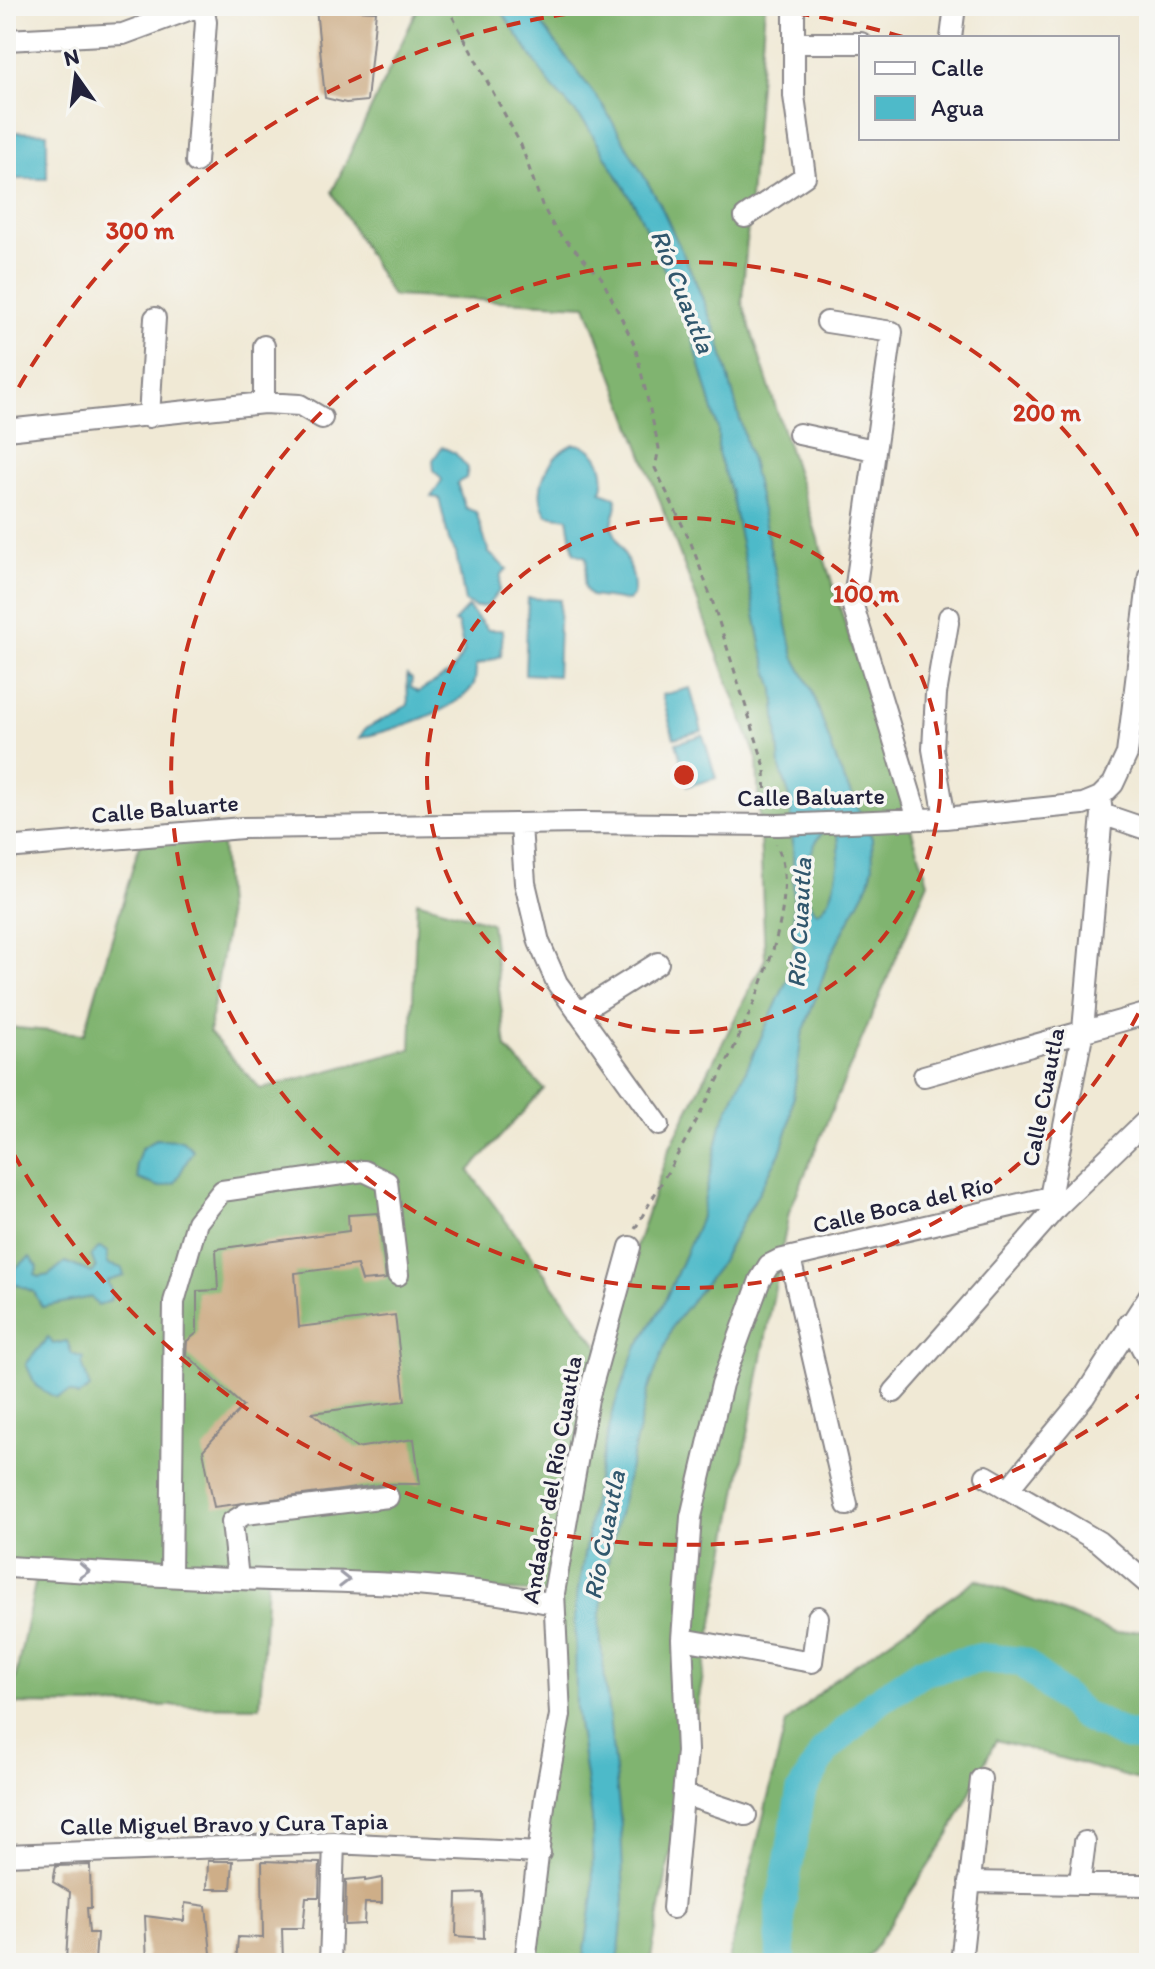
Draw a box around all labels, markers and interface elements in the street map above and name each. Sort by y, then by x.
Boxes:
north arrow [36,36,116,116]
legend [859,36,1119,140]
text: N [61,42,82,72]
text: Calle [931,53,984,82]
text: Agua [931,93,984,122]
text: 300 m [106,216,175,245]
water label: Río Cuautla [644,225,723,358]
text: 200 m [1013,398,1082,427]
text: 100 m [833,579,900,608]
centre of rings [670,761,698,789]
street label: Calle Baluarte [737,781,885,812]
street label: Calle Baluarte [90,788,240,829]
water label: Río Cuautla [780,856,818,989]
street label: Calle Cuautla [1015,1024,1070,1169]
street label: Calle Boca del Río [810,1170,996,1239]
street label: Andador del Río Cuautla [515,1353,588,1606]
water label: Río Cuautla [576,1467,632,1602]
one-way arrow [78,1562,91,1579]
one-way arrow [338,1571,351,1589]
street label: Calle Miguel Bravo y Cura Tapia [60,1806,389,1841]

